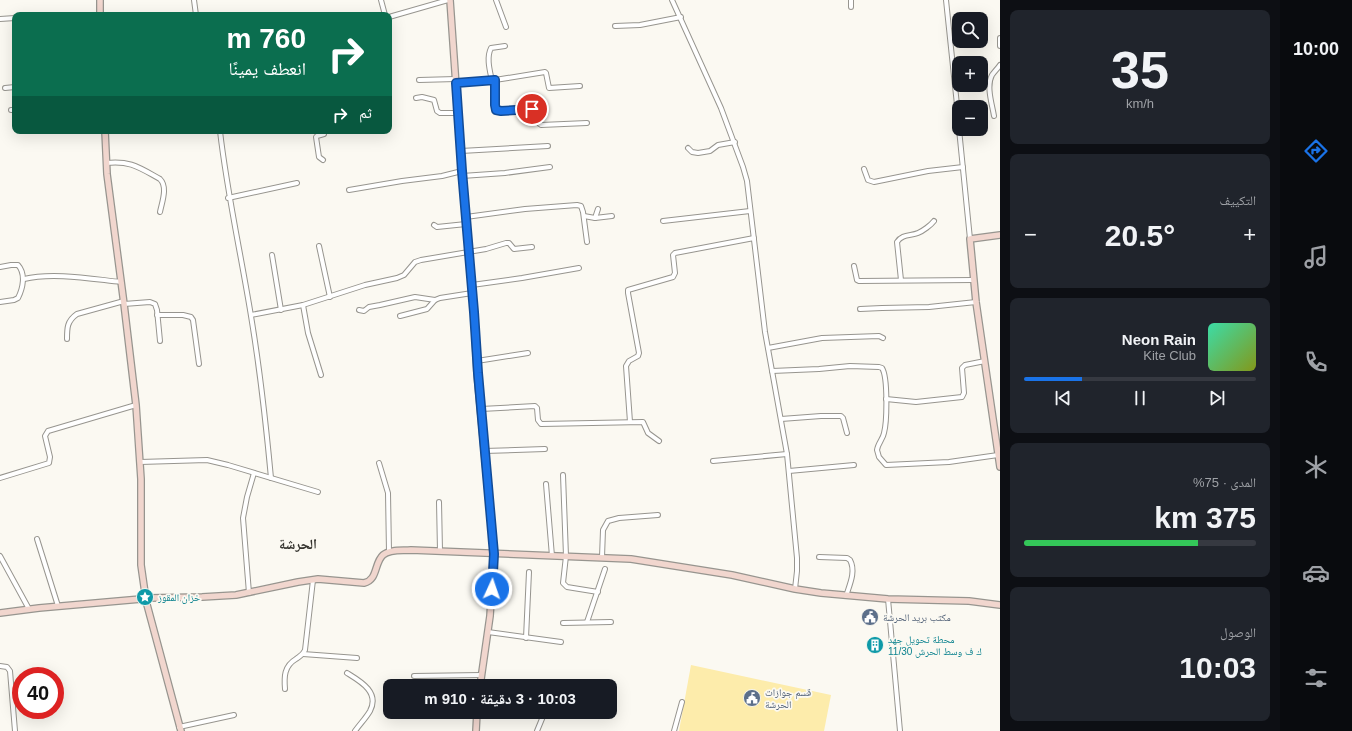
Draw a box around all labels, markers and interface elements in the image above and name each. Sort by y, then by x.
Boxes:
map controls [952,12,988,136]
button: search [952,12,988,48]
text: 760 m [227,23,306,54]
icon: right [320,28,372,80]
text: 10:00 [1293,39,1339,59]
text: 35 [1111,41,1169,99]
button: + [952,56,988,92]
text: انعطف يمينًا [228,59,306,79]
pin [515,92,549,126]
text: km/h [1126,96,1154,111]
icon: arrive [521,98,543,120]
button: − [952,100,988,136]
icon: right [329,104,351,126]
text: ثم [359,104,372,121]
icon: directions [1302,137,1330,165]
text: التكييف [1220,193,1256,208]
text: 20.5° [1105,219,1175,252]
text: − [1024,222,1037,247]
text: + [1243,222,1256,247]
icon: music [1302,243,1330,271]
text: Neon Rain [1122,331,1196,348]
text: Kite Club [1143,348,1196,363]
icon: phone [1302,348,1330,376]
icon: previous [1052,387,1074,409]
icon: pause [1129,387,1151,409]
icon: next [1206,387,1228,409]
icon: climate [1302,453,1330,481]
text: المدى · 75% [1193,475,1256,490]
text: 375 km [1154,501,1256,534]
district label: الحرشة [279,536,317,552]
icon: car [1302,559,1330,587]
position arrow [471,568,513,610]
place icon: خزان المقوز [135,587,155,607]
place label: خزان المقوز [157,592,201,604]
public building icon: مكتب بريد الحرشة [860,607,880,627]
place label: مكتب بريد الحرشة [883,612,951,623]
text: الوصول [1220,625,1256,640]
place label: محطة تحويل جهد 11/30 ك ف وسط الحرش [888,634,982,658]
building icon: محطة تحويل جهد 11/30 ك ف وسط الحرش [865,635,885,655]
text: 10:03 [1179,651,1256,684]
icon: filters [1302,664,1330,692]
speed limit sign: 40 [12,667,64,719]
place label: قسم جوازات الحرشة [765,687,811,710]
public building icon: قسم جوازات الحرشة [742,688,762,708]
text: 10:03 · 3 دقيقة · 910 m [424,690,576,707]

